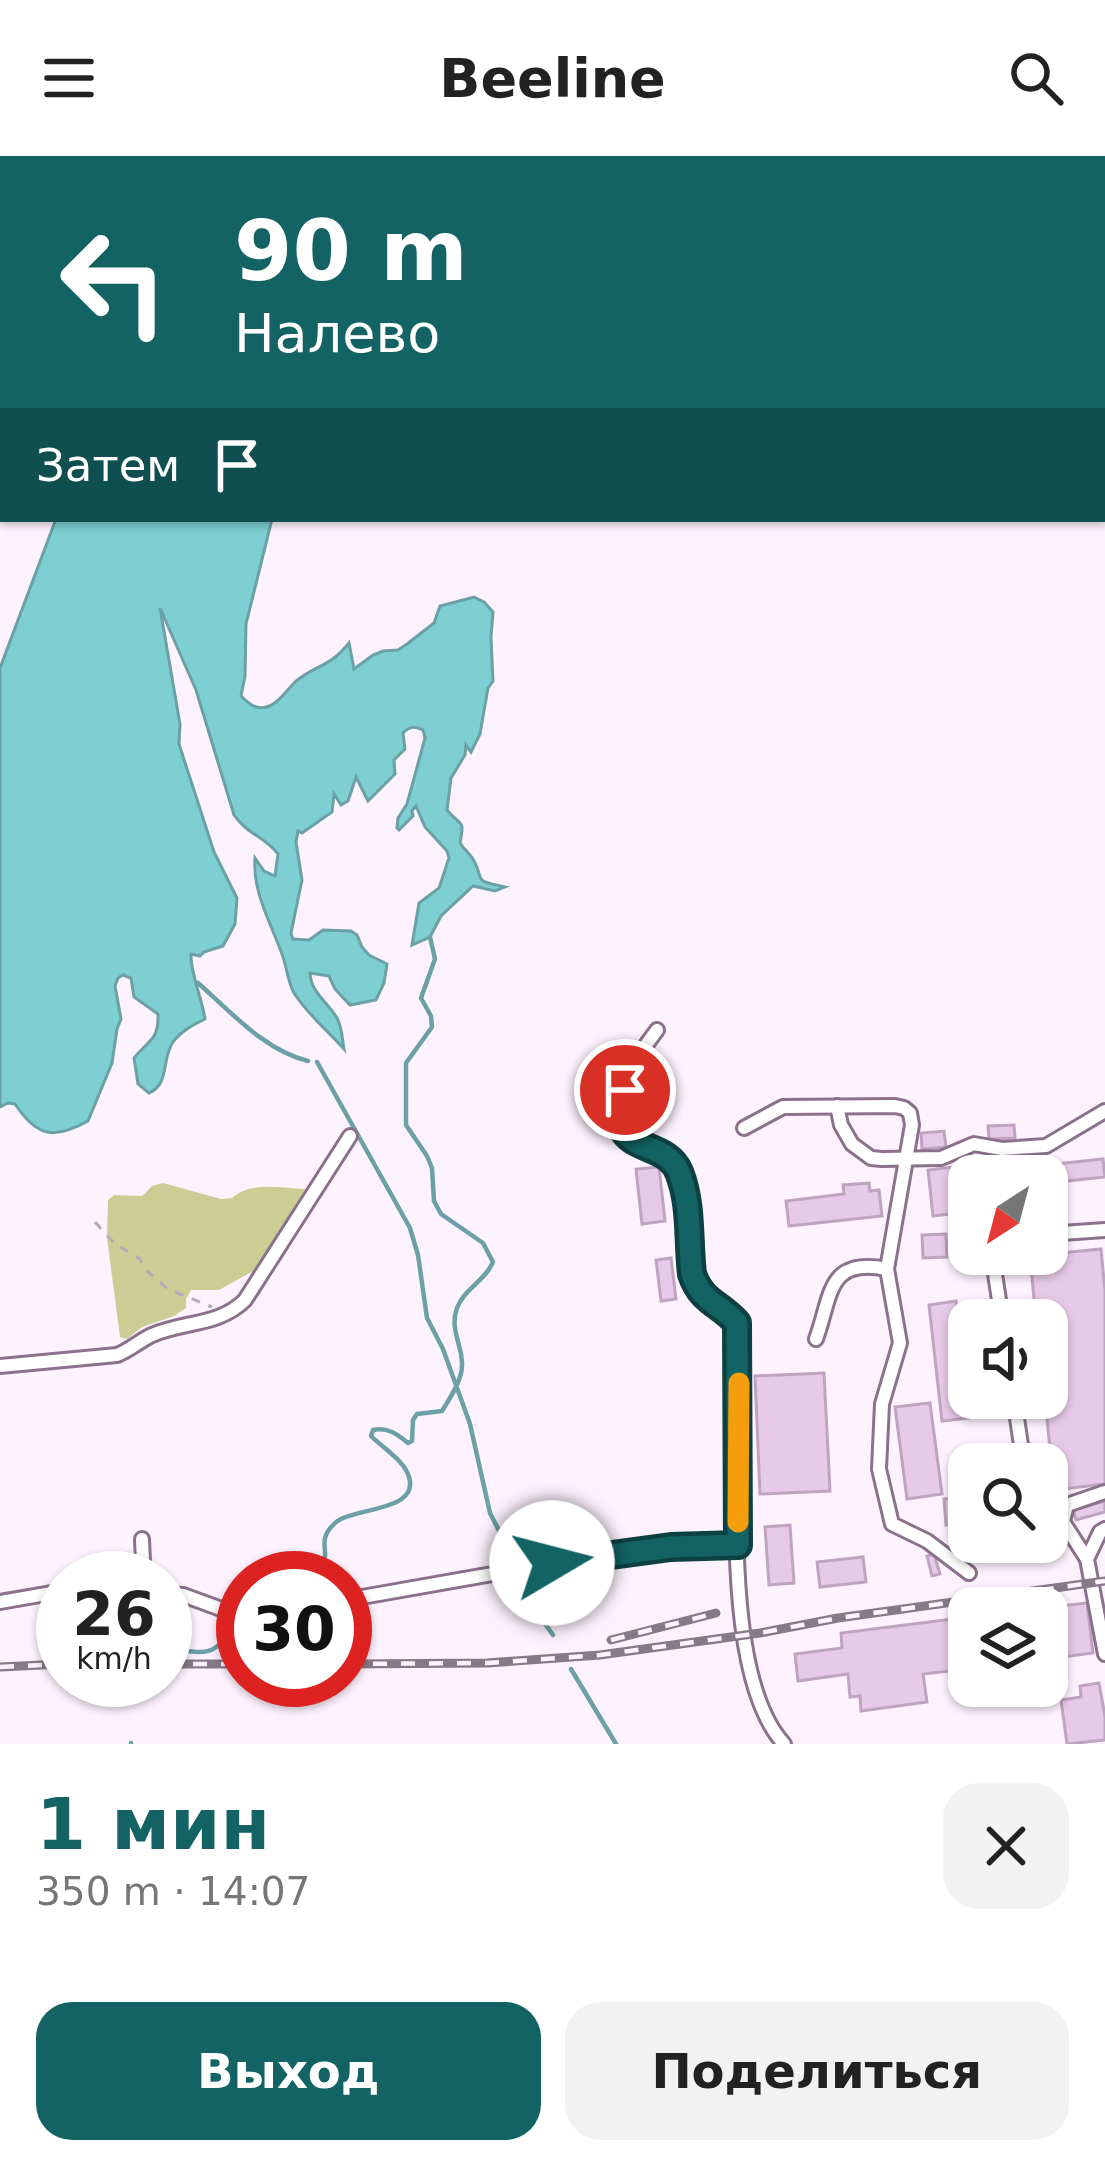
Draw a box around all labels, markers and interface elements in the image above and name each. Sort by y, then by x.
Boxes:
icon: menu [36,45,102,111]
icon: search [1003,45,1069,111]
text: Beeline [439,47,666,110]
text: 90 m [234,202,468,300]
icon: left [36,204,192,360]
text: Налево [234,302,440,365]
icon: arrive [204,432,270,498]
text: Затем [36,439,180,492]
pin [574,1039,676,1141]
icon: arrive [592,1057,658,1123]
north arrow [948,1155,1068,1275]
map controls [948,1155,1068,1707]
button: sound [948,1299,1068,1419]
button: search [948,1443,1068,1563]
position arrow [489,1500,615,1626]
speed limit sign: 30 [216,1551,372,1707]
text: 26 [72,1579,156,1649]
button: layers [948,1587,1068,1707]
text: km/h [76,1641,152,1676]
text: 1 мин [36,1782,270,1866]
button: close [943,1783,1069,1909]
text: 350 m · 14:07 [36,1869,310,1914]
button: Выход [36,2002,541,2140]
button: Поделиться [565,2002,1069,2140]

